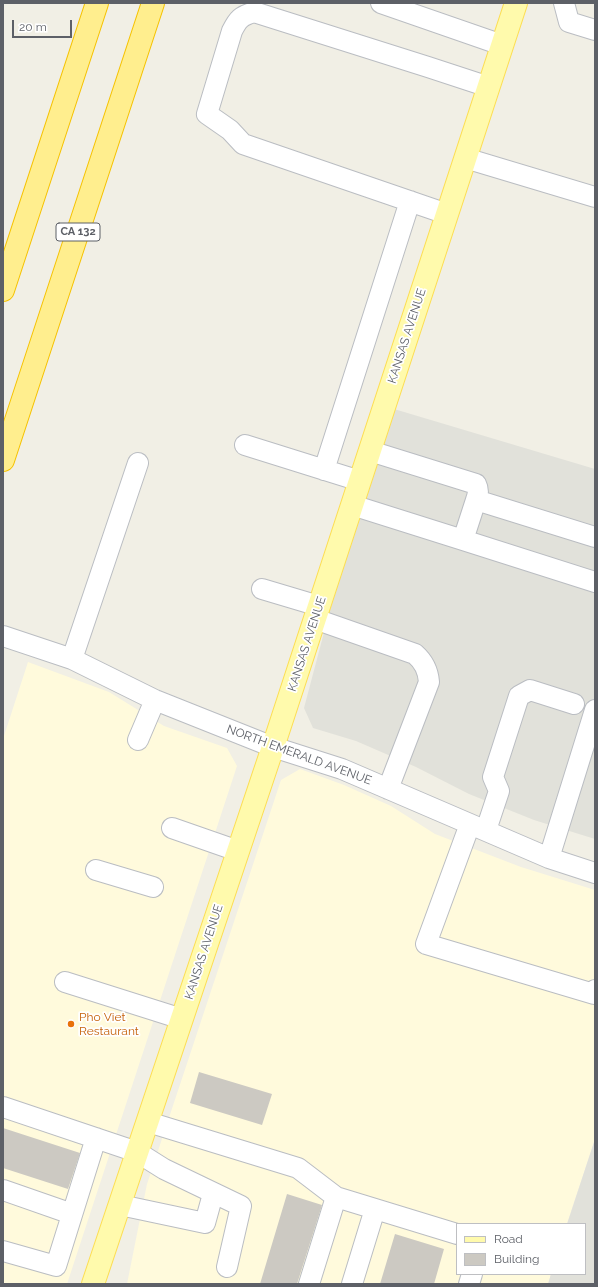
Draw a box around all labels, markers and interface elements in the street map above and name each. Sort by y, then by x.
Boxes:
scale bar [14,12,74,38]
text: 20 m [19,20,47,34]
road number: CA 132 [56,223,100,241]
street label: KANSAS AVENUE [385,287,429,385]
street label: KANSAS AVENUE [285,595,329,693]
street label: NORTH EMERALD AVENUE [224,722,374,788]
street label: KANSAS AVENUE [182,903,226,1001]
place label: Pho Viet Restaurant [79,1010,139,1038]
marker: Pho Viet Restaurant [66,1019,76,1029]
legend [456,1223,586,1275]
text: Road [494,1232,523,1246]
text: Building [494,1252,540,1266]

